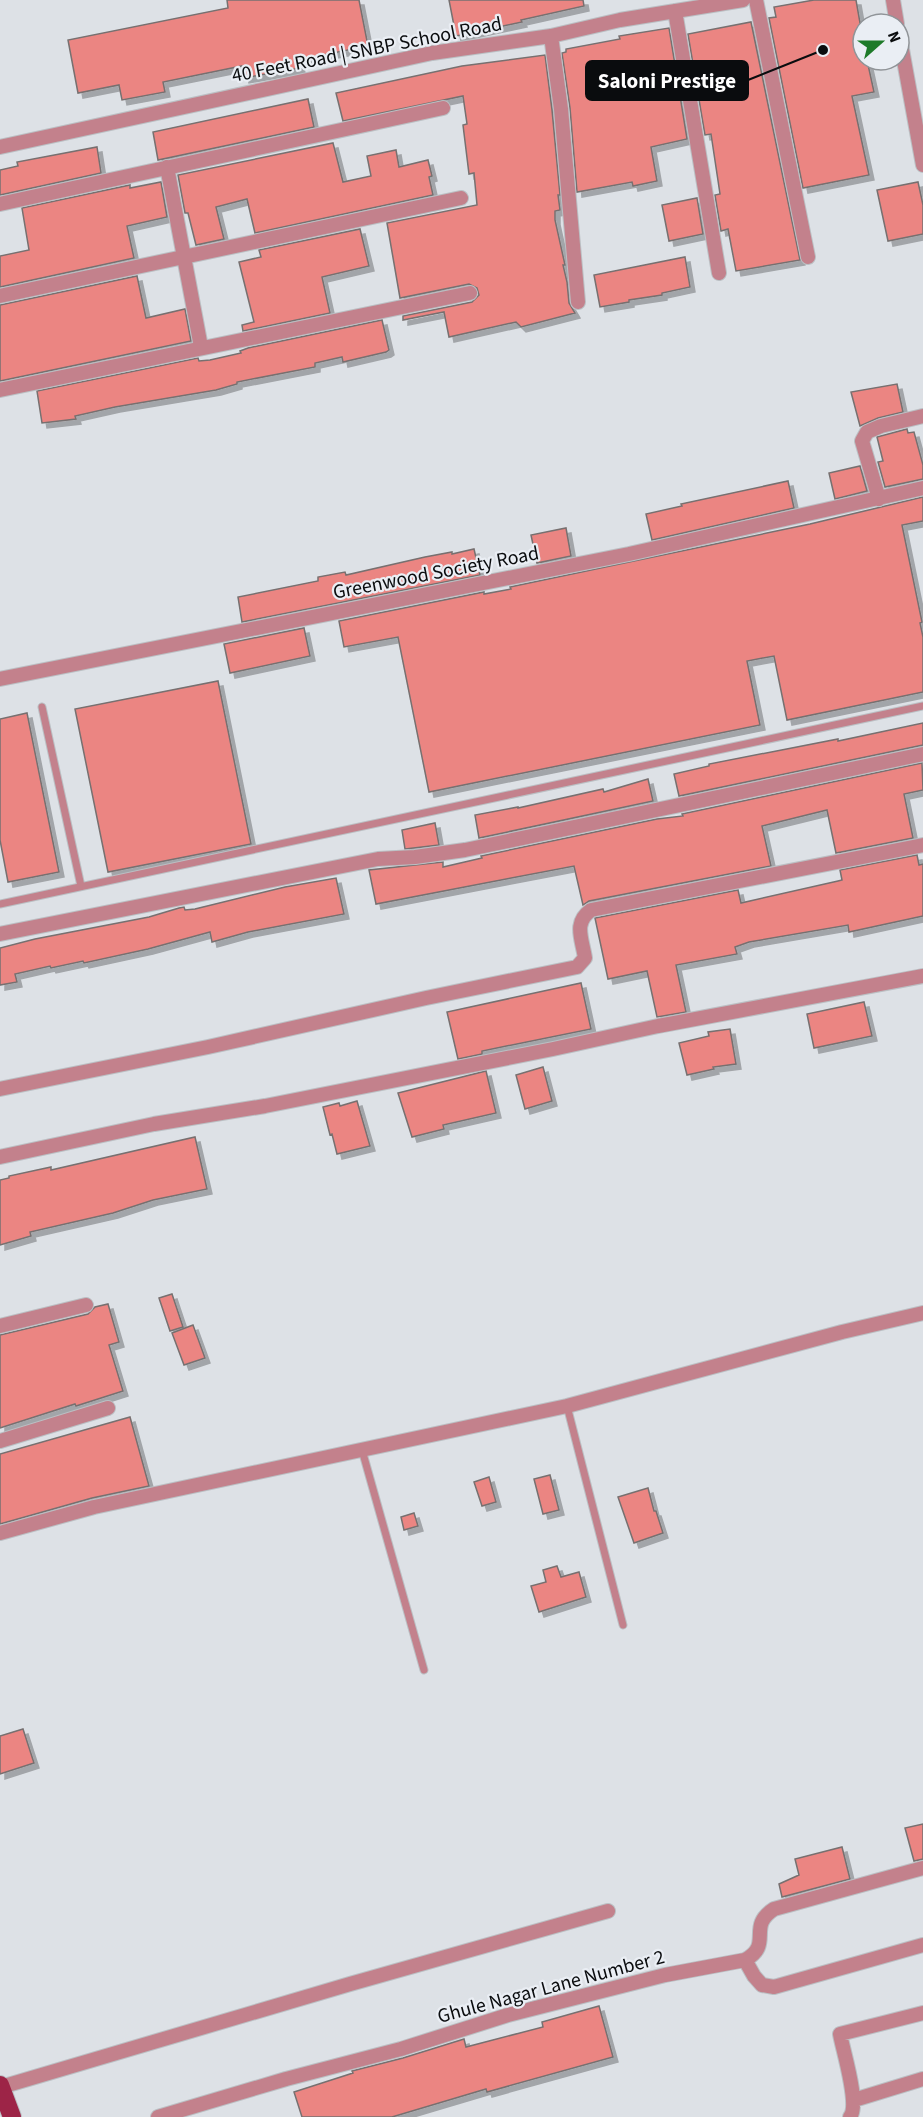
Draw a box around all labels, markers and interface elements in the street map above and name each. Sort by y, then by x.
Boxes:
street label: 40 Feet Road | SNBP School Road [229,10,505,90]
north arrow [851,12,911,72]
text: N [882,28,906,46]
callout: Saloni Prestige [586,61,748,100]
text: Saloni Prestige [598,66,736,96]
street label: Greenwood Society Road [331,539,541,607]
street label: Ghule Nagar Lane Number 2 [434,1943,668,2031]

